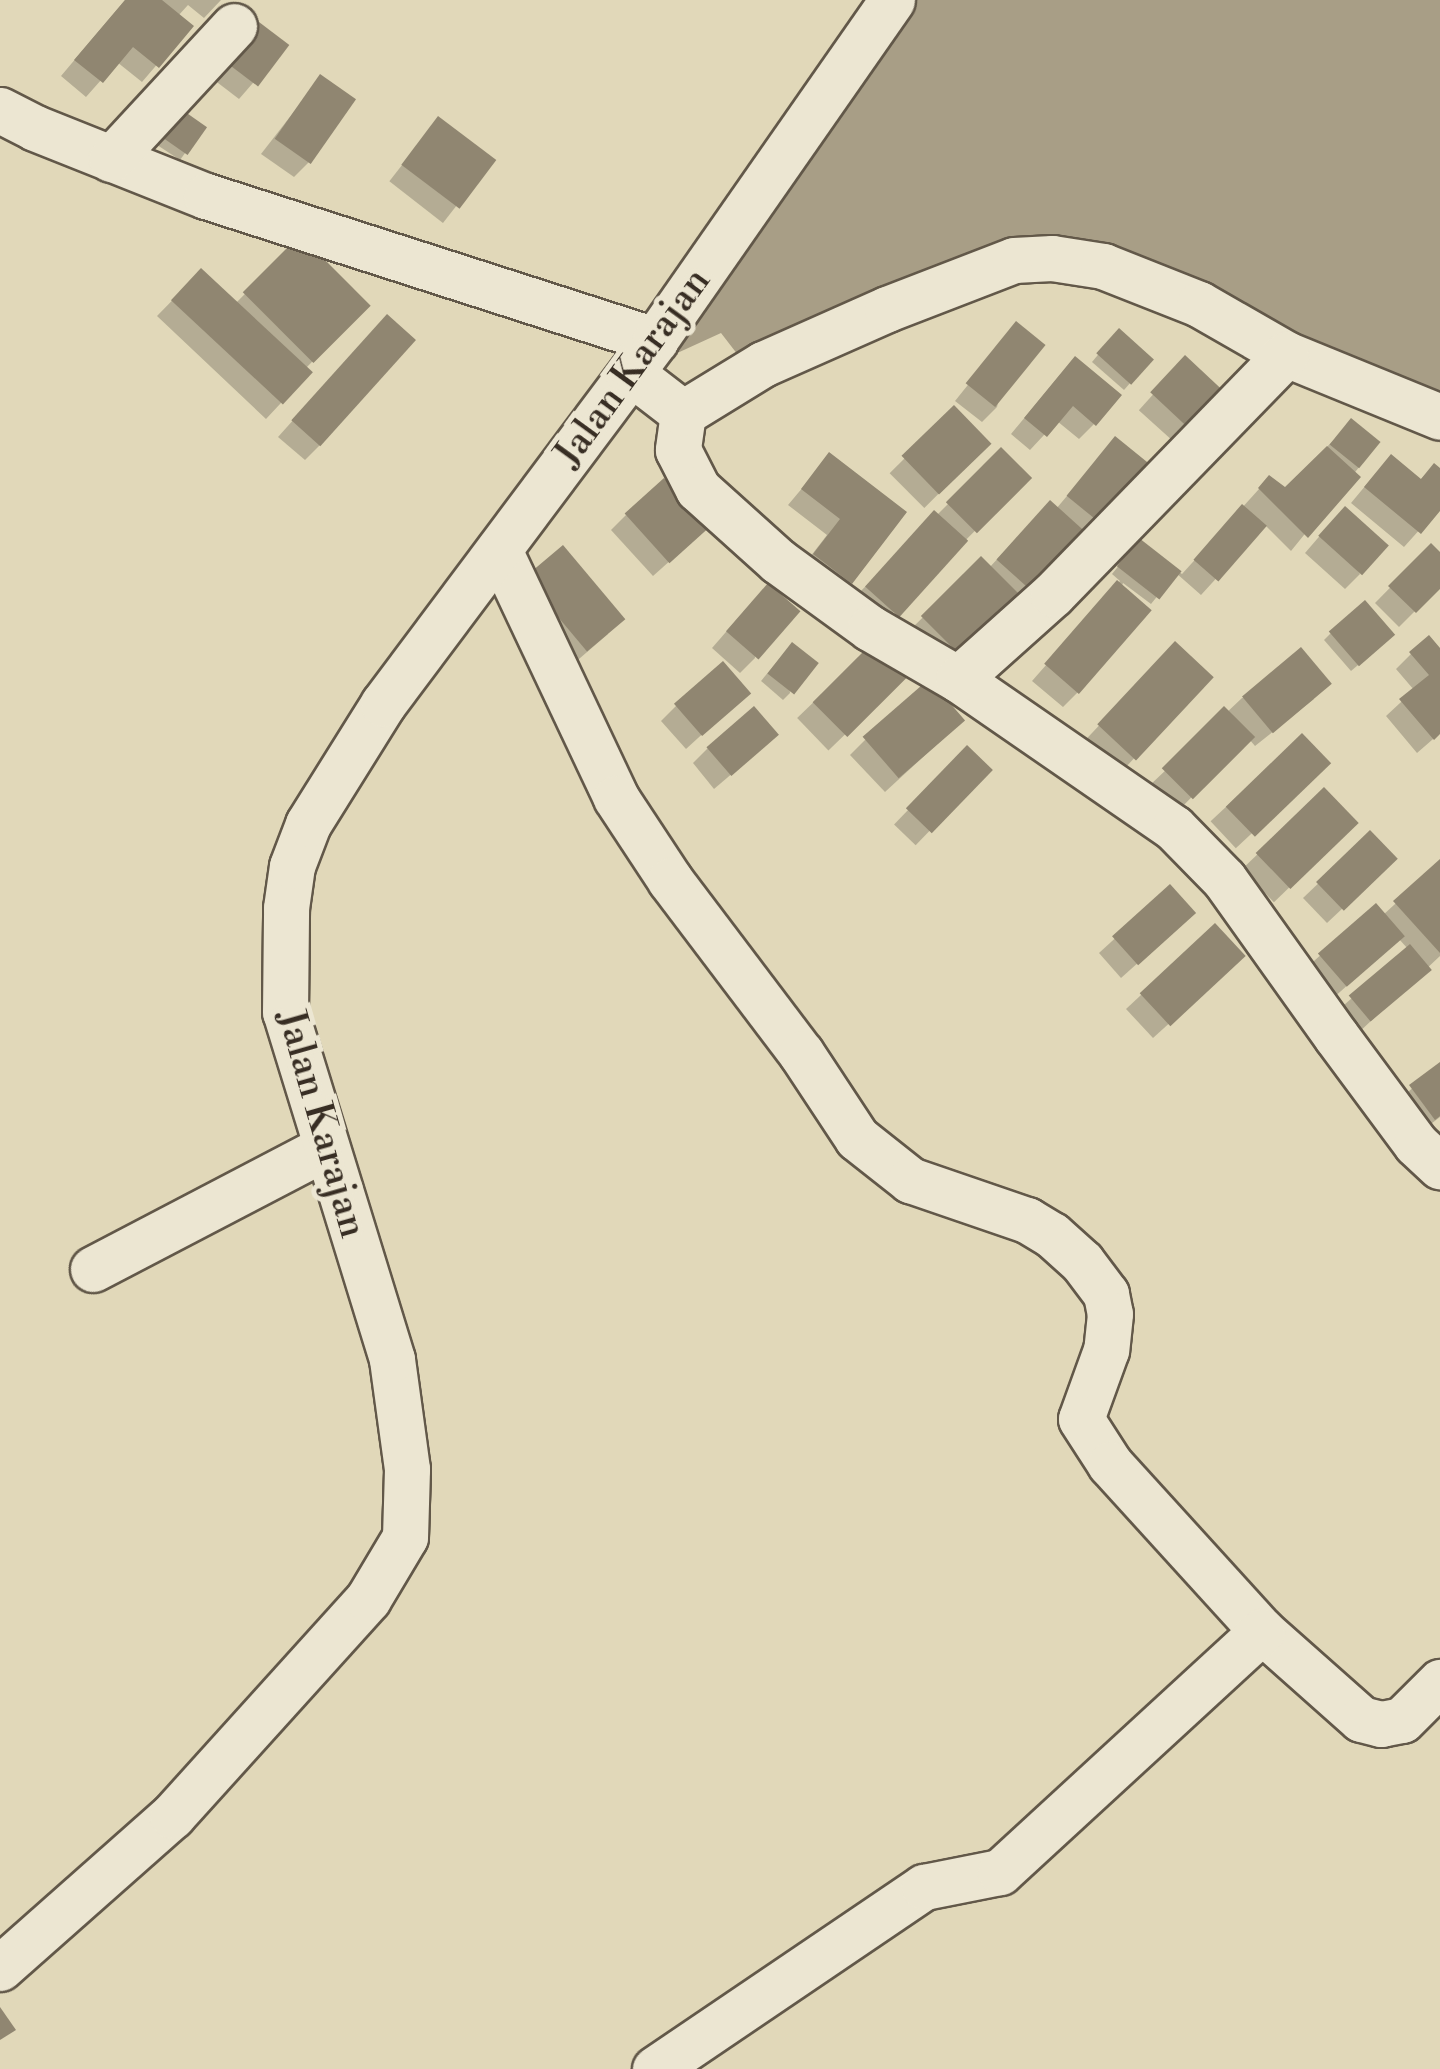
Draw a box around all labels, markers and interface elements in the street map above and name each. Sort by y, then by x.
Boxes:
street label: Jalan Karajan [546,260,720,476]
street label: Jalan Karajan [267,1005,375,1243]

